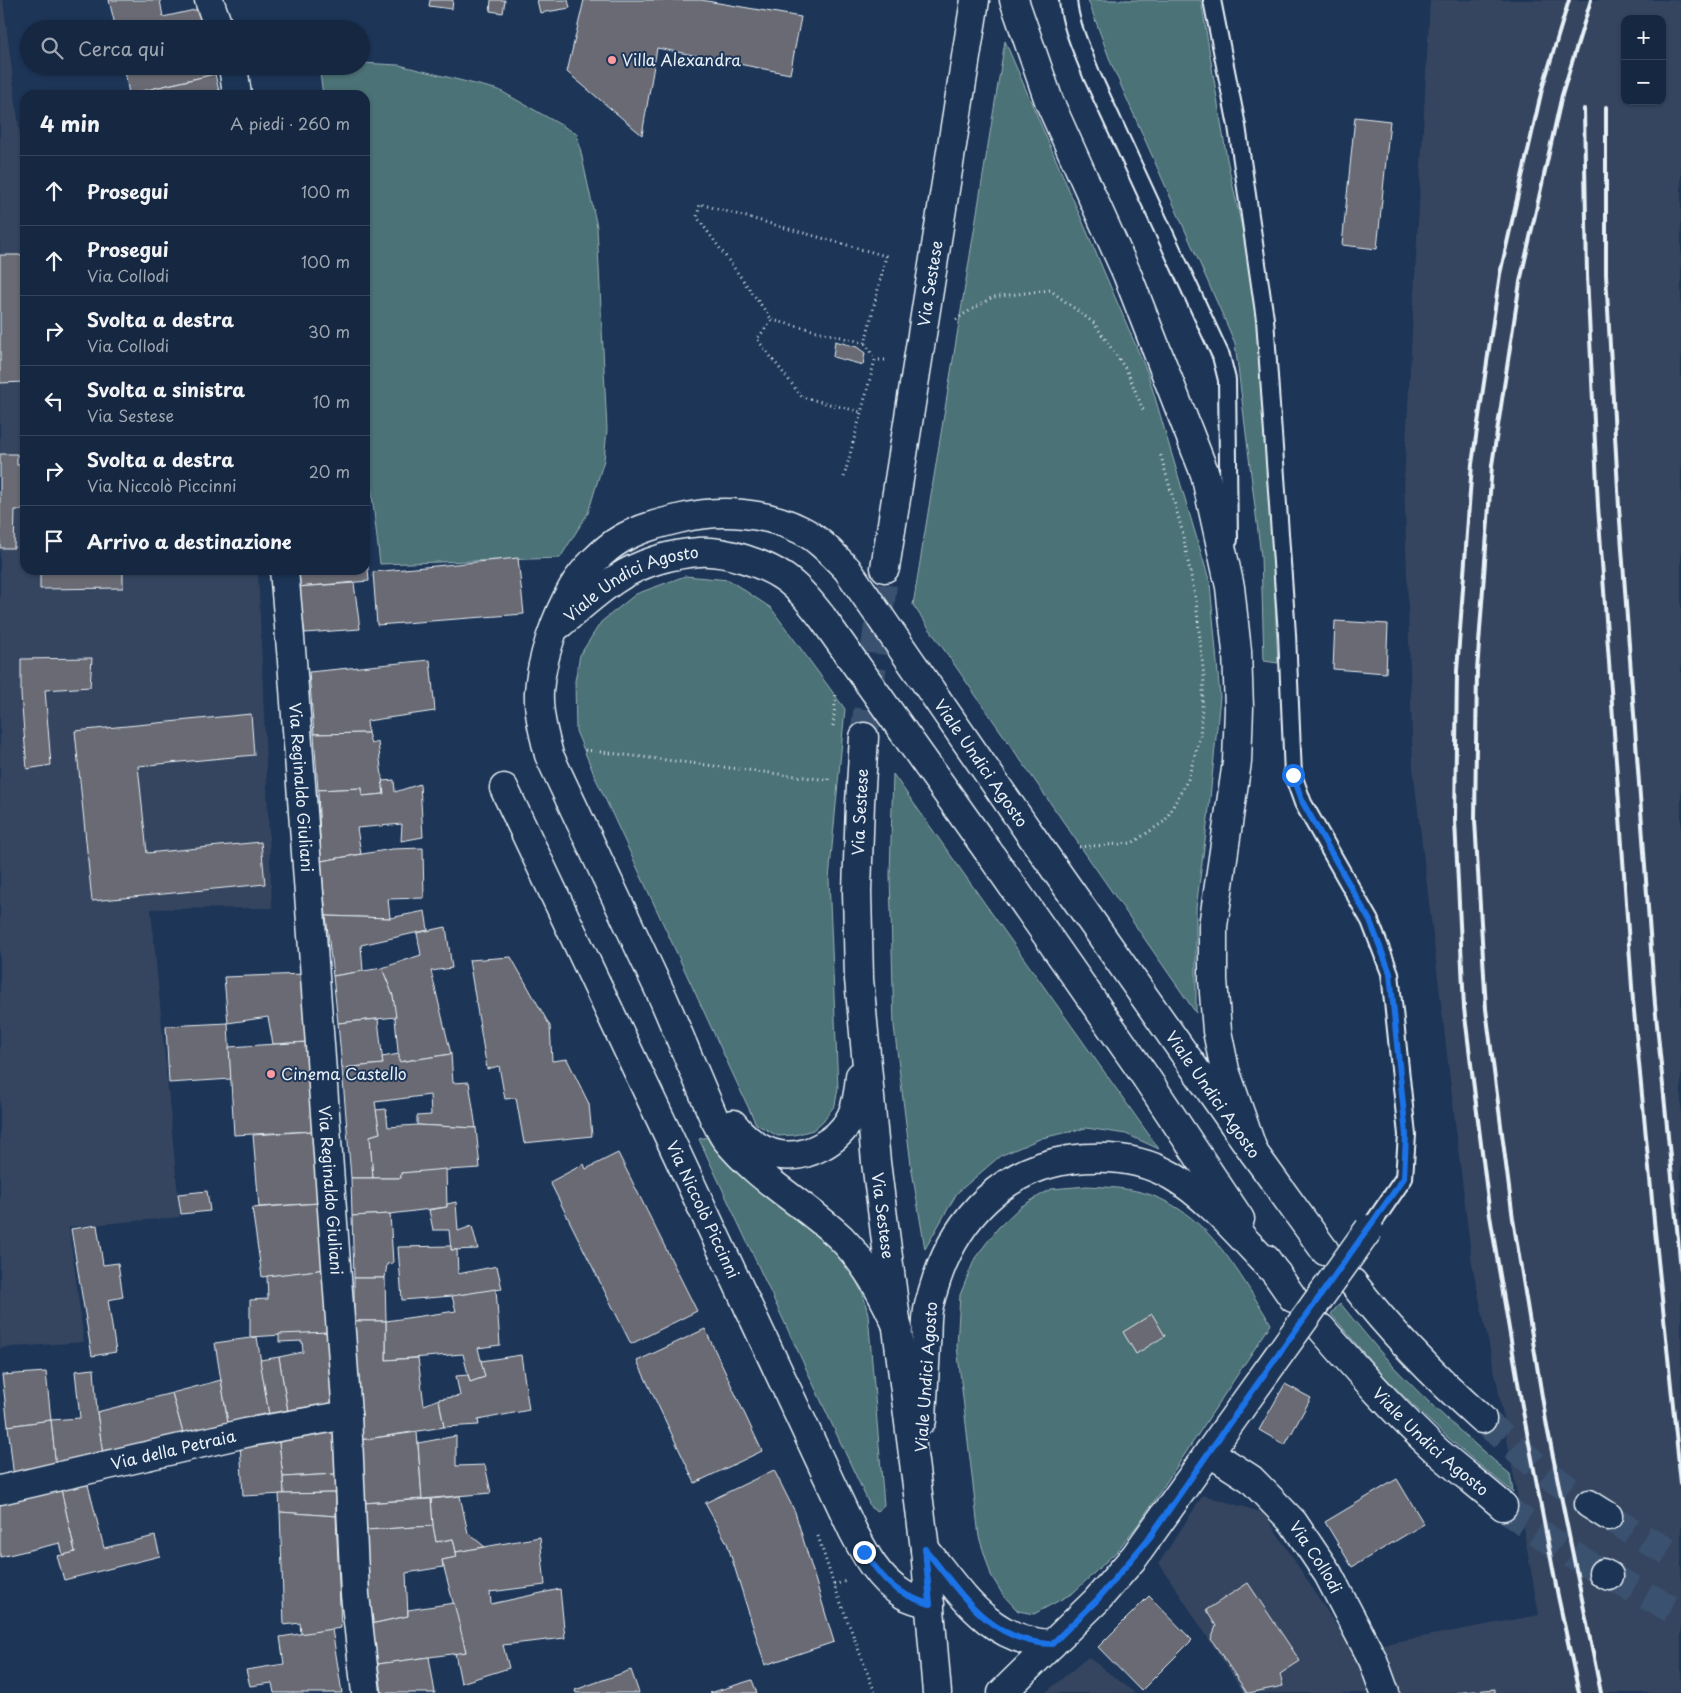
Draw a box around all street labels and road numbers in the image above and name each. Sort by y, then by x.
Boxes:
street label: Via Sestese [910,239,948,328]
street label: Viale Undici Agosto [558,539,700,627]
street label: Viale Undici Agosto [929,694,1035,832]
street label: Via Reginaldo Giuliani [284,702,320,873]
street label: Via Sestese [845,768,873,856]
street label: Viale Undici Agosto [1161,1025,1267,1163]
street label: Via Reginaldo Giuliani [313,1105,350,1276]
street label: Via Niccolò Piccinni [661,1136,746,1282]
street label: Via Sestese [866,1171,901,1260]
street label: Viale Undici Agosto [908,1301,942,1453]
street label: Viale Undici Agosto [1368,1381,1495,1501]
street label: Via della Petraia [108,1423,238,1475]
street label: Via Collodi [1284,1515,1349,1597]

